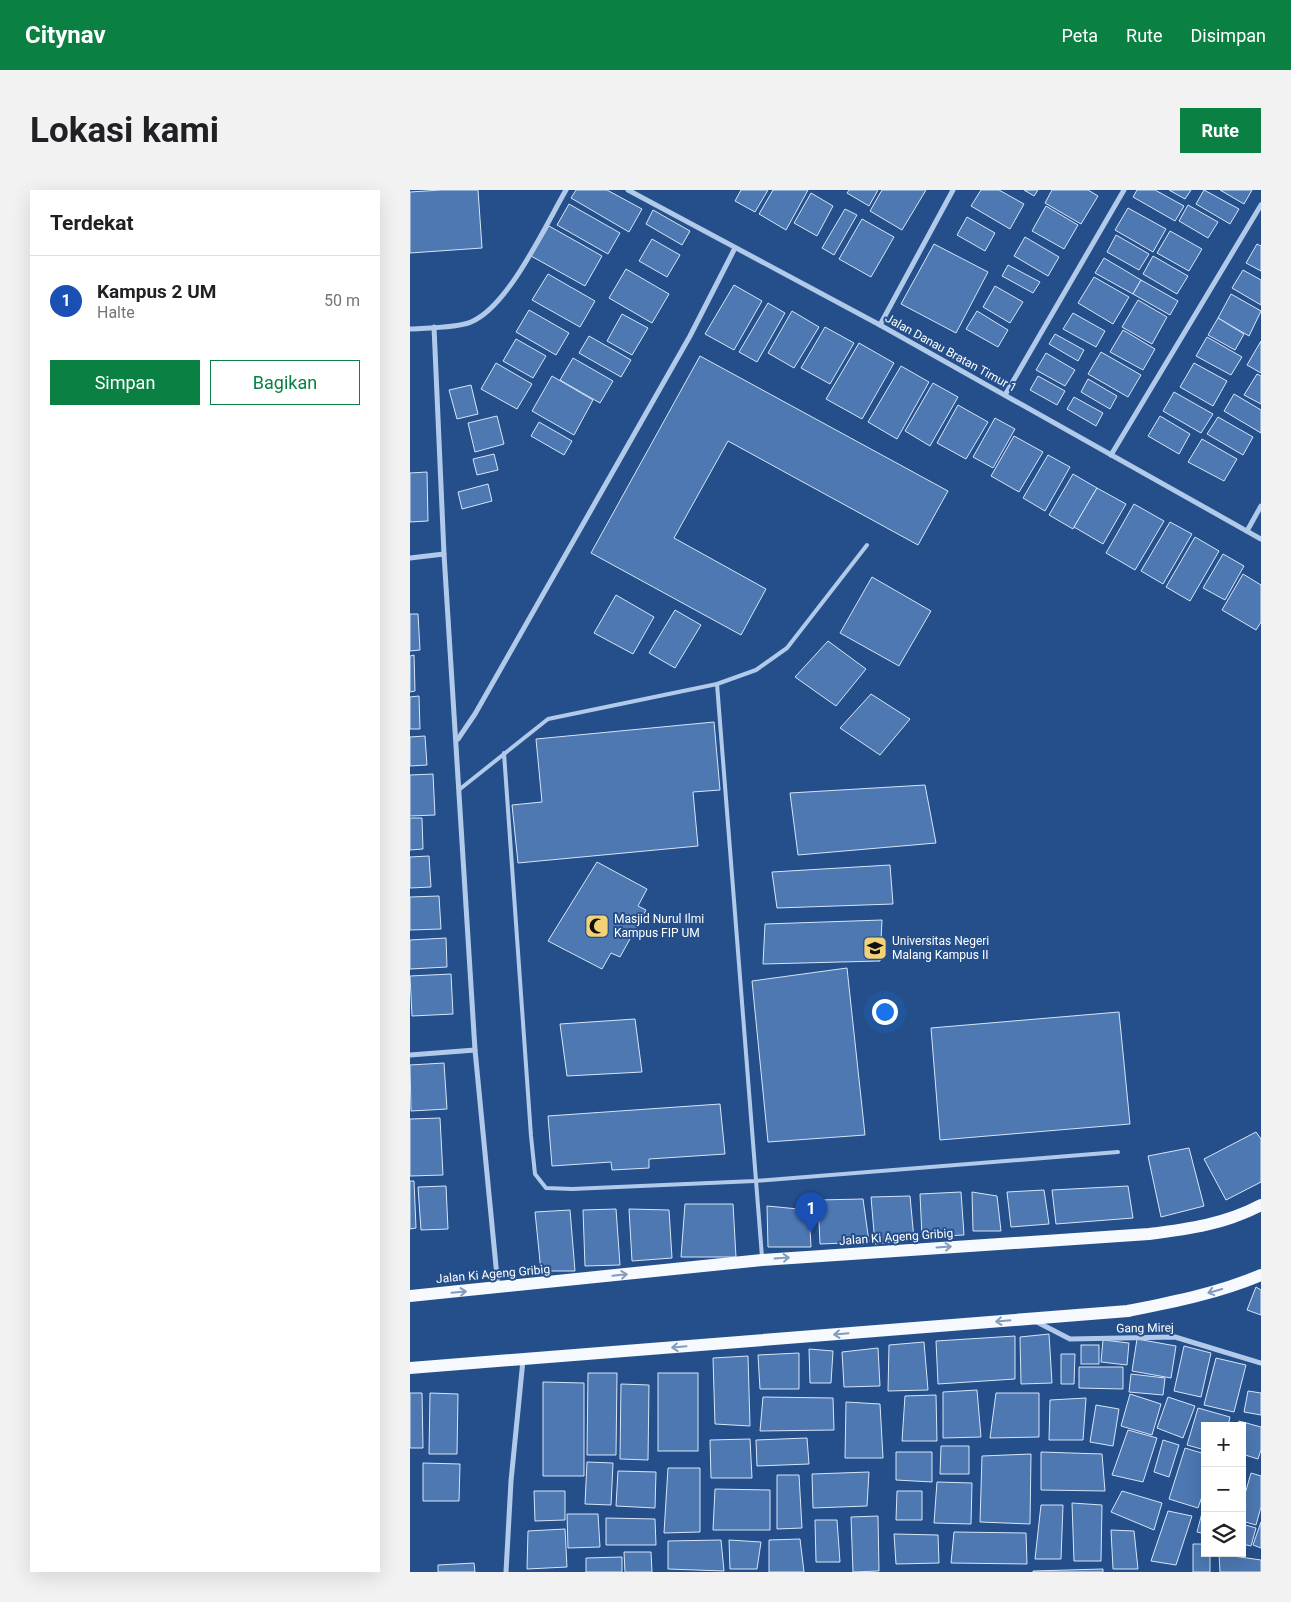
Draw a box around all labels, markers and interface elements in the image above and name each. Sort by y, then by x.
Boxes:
text: Citynav [25,21,106,49]
text: Peta [1062,25,1098,46]
text: Rute [1126,25,1163,46]
text: Disimpan [1191,25,1266,46]
button: Rute [1180,108,1261,153]
text: Lokasi kami [30,110,219,151]
text: Terdekat [50,211,134,235]
text: Kampus 2 UM [97,280,216,303]
text: 1 [61,291,71,310]
text: 50 m [324,291,360,310]
text: Halte [97,303,135,322]
street label: Jalan Danau Bratan Timur 1 [883,311,1019,395]
button: Simpan [50,360,200,405]
button: Bagikan [210,360,360,405]
place label: Masjid Nurul Ilmi Kampus FIP UM [614,912,704,940]
mosque icon: Masjid Nurul Ilmi Kampus FIP UM [584,913,610,939]
place label: Universitas Negeri Malang Kampus II [892,934,989,962]
school or university icon: Universitas Negeri Malang Kampus II [862,935,888,961]
your location [872,999,898,1025]
pin: 1 [795,1192,827,1233]
street label: Jalan Ki Ageng Gribig [838,1226,954,1248]
one-way arrow [936,1243,952,1252]
one-way arrow [774,1254,790,1263]
street label: Jalan Ki Ageng Gribig [435,1262,551,1286]
one-way arrow [612,1270,628,1280]
one-way arrow [450,1287,466,1296]
one-way arrow [1207,1287,1223,1296]
one-way arrow [995,1316,1011,1326]
street label: Gang Mirej [1116,1320,1174,1336]
one-way arrow [833,1329,849,1339]
one-way arrow [671,1342,687,1351]
map controls [1201,1422,1246,1557]
button: + [1201,1422,1246,1467]
button: − [1201,1467,1246,1512]
button: layers [1201,1512,1246,1557]

